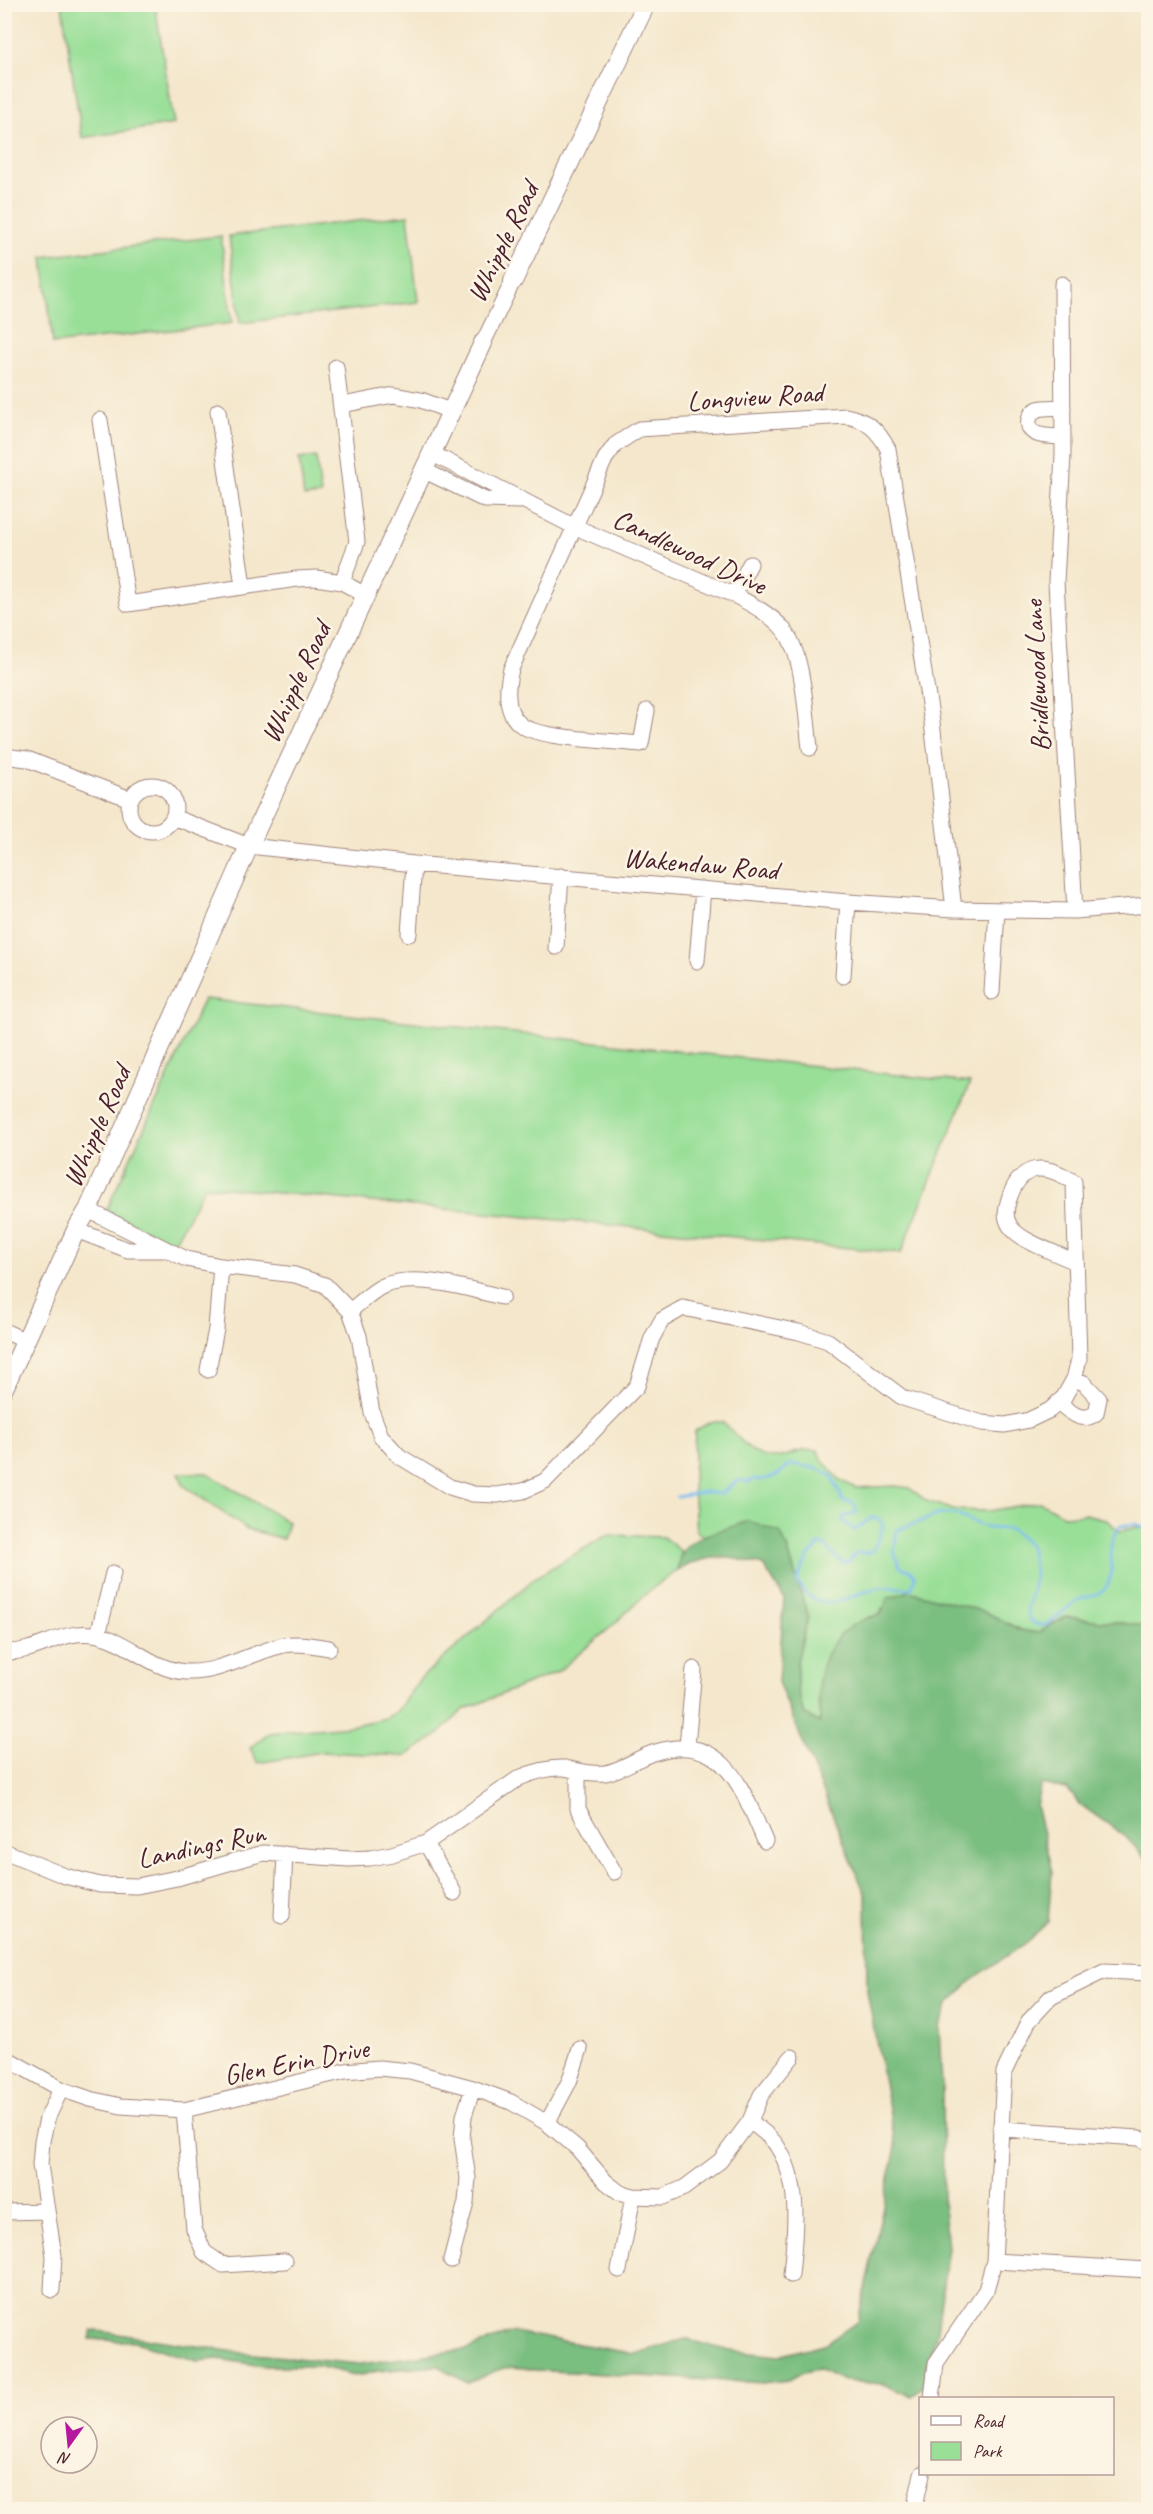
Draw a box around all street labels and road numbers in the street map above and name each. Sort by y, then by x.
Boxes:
street label: Whipple Road [458,173,548,308]
street label: Longview Road [686,374,828,419]
street label: Candlewood Drive [608,501,774,603]
street label: Bridlewood Lane [1015,597,1058,753]
street label: Whipple Road [252,613,340,748]
street label: Wakendaw Road [622,839,784,888]
street label: Whipple Road [54,1057,140,1192]
street label: Landings Run [134,1815,269,1876]
street label: Glen Erin Drive [221,2030,373,2093]

